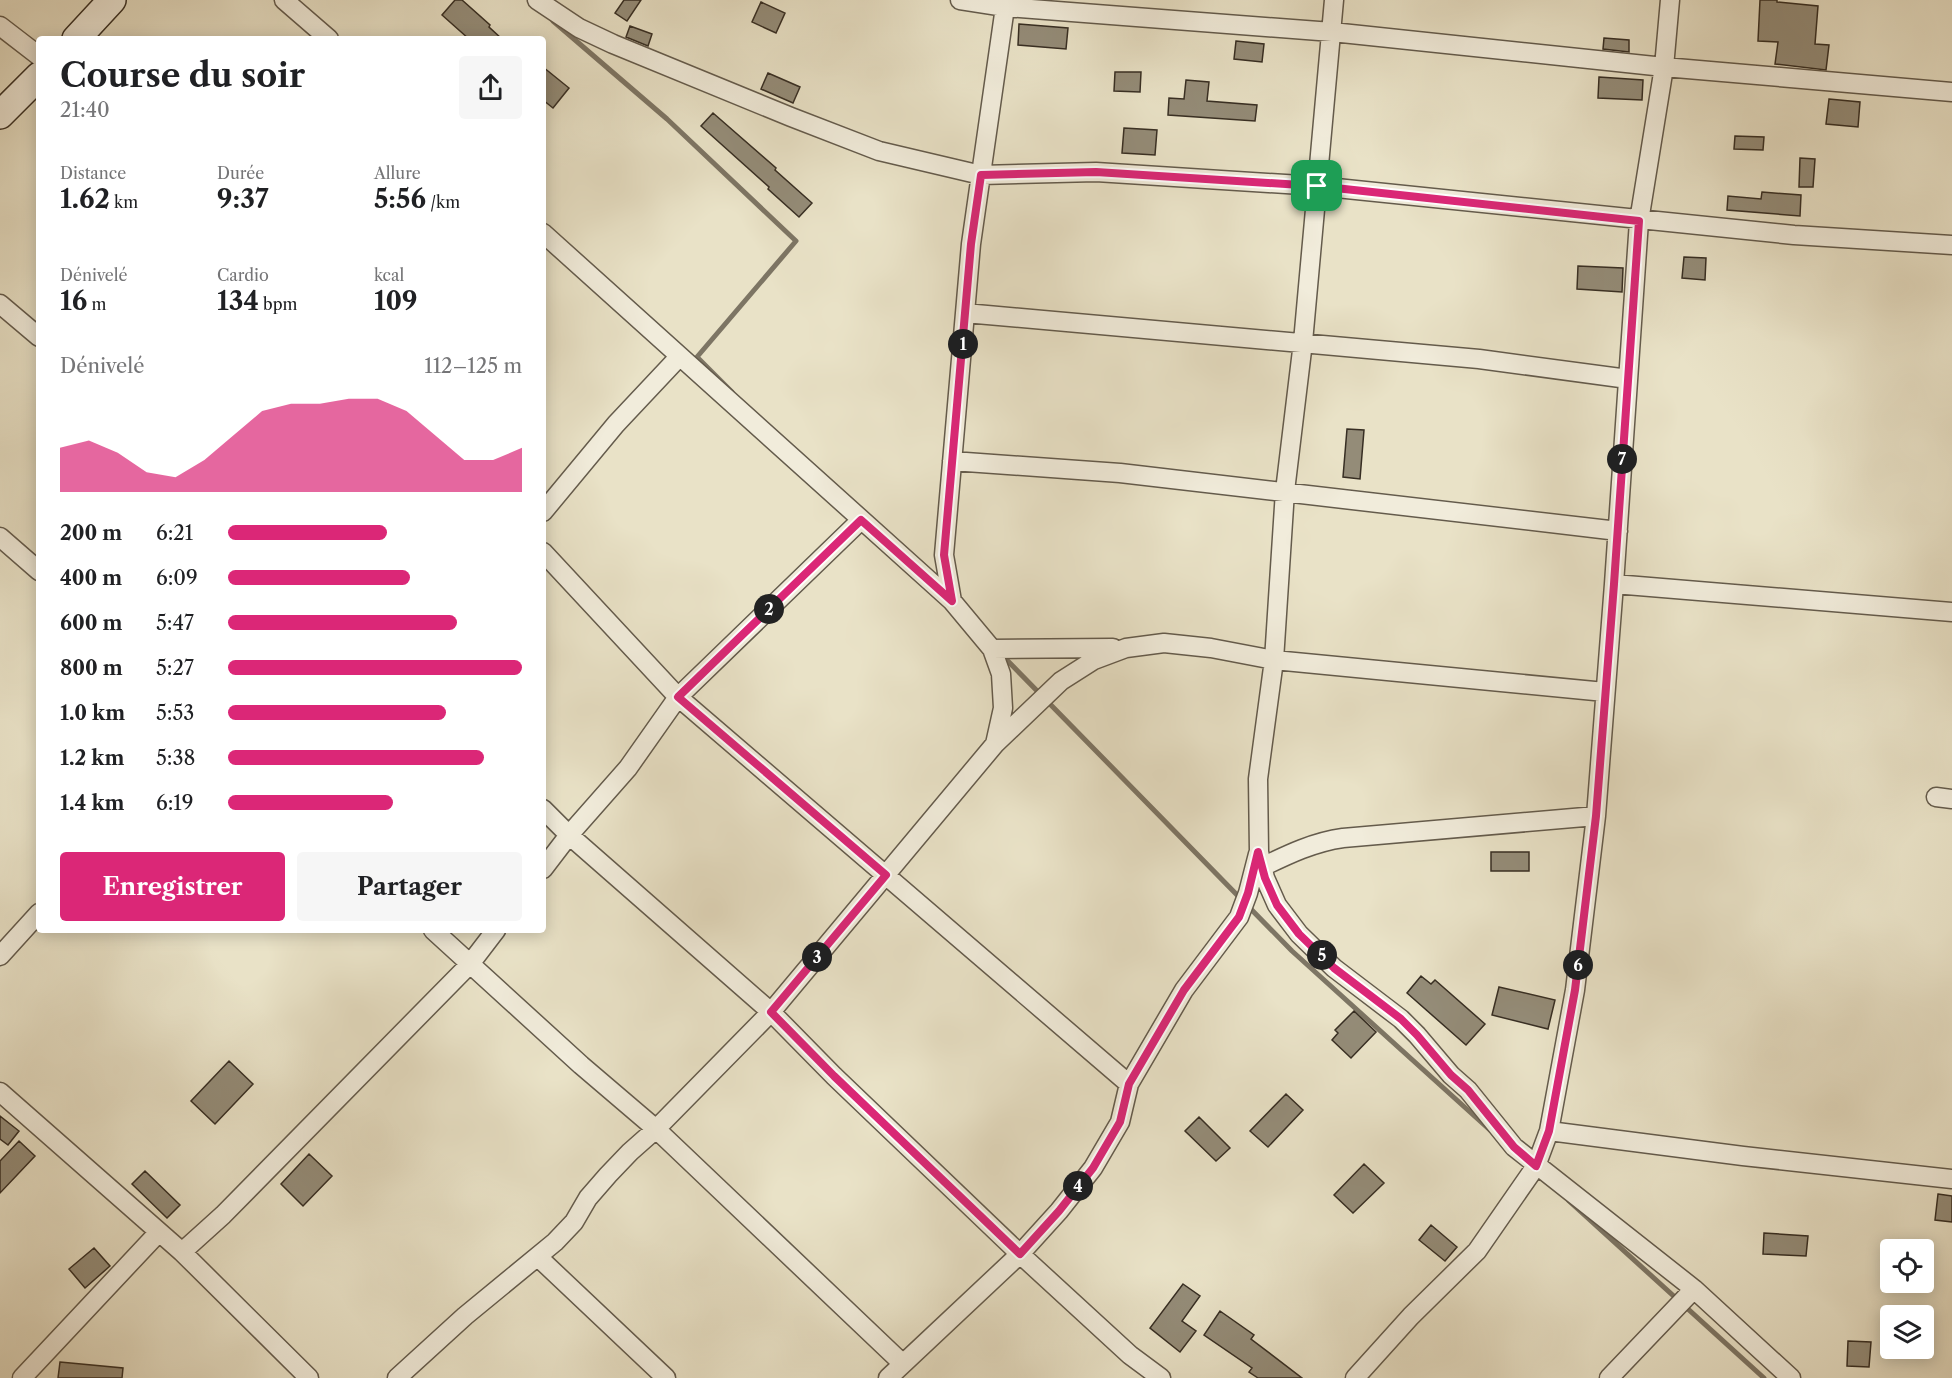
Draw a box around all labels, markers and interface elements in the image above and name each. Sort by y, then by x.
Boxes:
text: Course du soir [60,55,305,96]
button: share [459,56,522,119]
text: 21:40 [60,98,110,122]
pin [1291,160,1342,211]
text: Distance [60,163,126,183]
text: Durée [217,163,264,183]
text: Allure [374,163,421,183]
icon: arrive [1300,169,1333,202]
text: 1.62 [60,183,110,215]
text: 9:37 [217,183,268,215]
text: 5:56 [374,183,426,215]
text: km [110,192,138,212]
text: /km [426,192,460,212]
text: Dénivelé [60,265,128,285]
text: Cardio [217,265,269,285]
text: kcal [374,265,404,285]
text: 16 [60,285,87,317]
text: 134 [217,285,259,317]
text: 109 [374,285,418,317]
text: m [87,294,106,314]
text: bpm [259,294,297,314]
pin: 1 [948,329,978,359]
text: 1 [959,334,967,354]
text: Dénivelé [60,354,144,378]
text: 112–125 m [424,354,522,378]
pin: 7 [1607,444,1637,474]
text: 7 [1618,449,1626,469]
text: 200 m [60,521,122,545]
text: 6:21 [156,521,193,545]
text: 400 m [60,566,122,590]
text: 6:09 [156,566,198,590]
pin: 2 [754,594,784,624]
text: 2 [764,599,774,619]
text: 600 m [60,611,122,635]
text: 5:47 [156,611,194,635]
text: 800 m [60,656,123,680]
text: 5:27 [156,656,194,680]
text: 1.0 km [60,701,125,725]
text: 5:53 [156,701,194,725]
text: 1.2 km [60,746,124,770]
text: 5:38 [156,746,195,770]
text: 1.4 km [60,791,125,815]
text: 6:19 [156,791,193,815]
button: Enregistrer [60,852,285,921]
button: Partager [297,852,522,921]
pin: 5 [1307,940,1337,970]
pin: 3 [802,942,832,972]
text: 5 [1318,945,1326,965]
text: 3 [812,947,822,967]
pin: 6 [1563,950,1593,980]
text: 6 [1573,955,1583,975]
pin: 4 [1063,1171,1093,1201]
text: 4 [1073,1176,1083,1196]
map controls [1880,1239,1934,1359]
button: locate [1880,1239,1934,1293]
button: layers [1880,1305,1934,1359]

